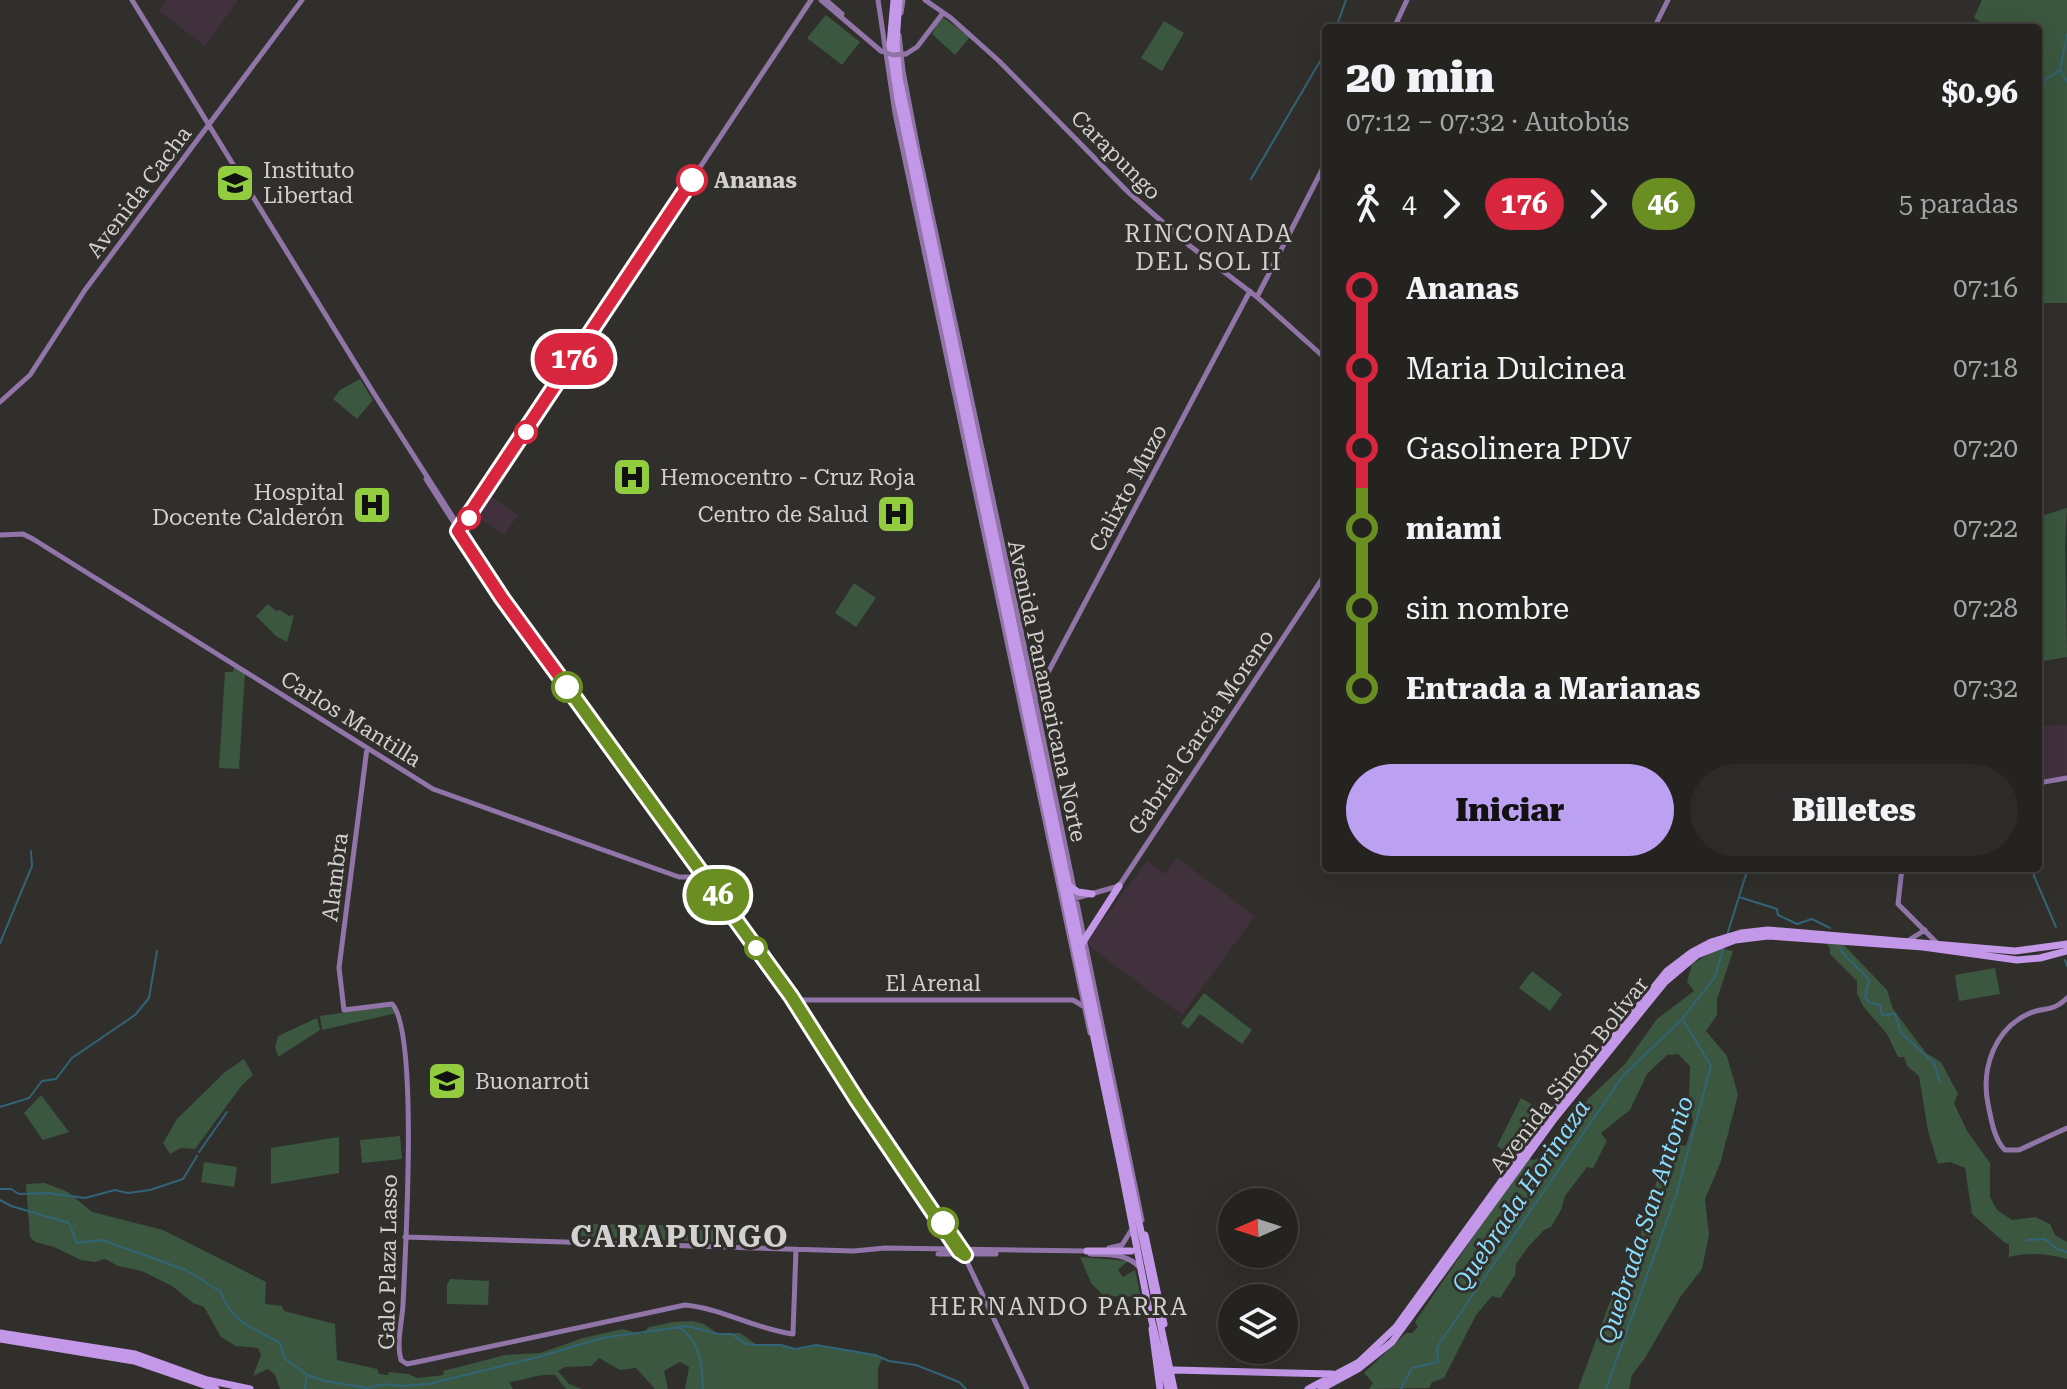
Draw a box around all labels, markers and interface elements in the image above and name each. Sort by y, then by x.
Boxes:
text: 20 min [1346,51,1494,103]
text: $0.96 [1941,75,2018,110]
street label: Carapungo [1066,105,1166,205]
text: 07:12 – 07:32 · Autobús [1346,107,1629,137]
street label: Avenida Cacha [82,121,197,263]
place label: Instituto Libertad [263,158,355,208]
school or university icon: Instituto Libertad [214,162,256,204]
marker: Ananas [677,165,707,195]
place label: Ananas [714,168,797,193]
icon: walk [1346,182,1390,226]
icon: forward [1429,182,1473,226]
icon: forward [1576,182,1620,226]
text: 176 [1501,187,1548,220]
text: 46 [1648,187,1679,220]
text: 4 [1402,189,1417,219]
text: 5 paradas [1899,189,2018,219]
district label: RINCONADA DEL SOL II [1124,220,1294,276]
text: Ananas [1406,271,1519,306]
text: 07:16 [1953,273,2018,303]
line badge: 176 [528,333,620,385]
text: 176 [550,342,598,375]
text: Maria Dulcinea [1406,351,1626,386]
text: 07:18 [1953,353,2018,383]
street label: Calixto Muzo [1084,420,1172,556]
unlabelled marker [515,421,537,443]
text: Gasolinera PDV [1406,431,1632,466]
text: 07:20 [1953,433,2018,463]
hospital icon: Hemocentro - Cruz Roja [611,456,653,498]
place label: Hemocentro - Cruz Roja [660,465,915,490]
place label: Hospital Docente Calderón [152,480,344,530]
hospital icon: Hospital Docente Calderón [351,484,393,526]
hospital icon: Centro de Salud [875,493,917,535]
place label: Centro de Salud [698,502,868,527]
unlabelled marker [458,507,480,529]
text: miami [1406,511,1501,546]
text: 07:22 [1953,513,2018,543]
street label: Avenida Panamericana Norte [1003,538,1091,844]
text: sin nombre [1406,591,1569,626]
text: 07:28 [1953,593,2018,623]
street label: Gabriel García Moreno [1123,625,1279,839]
street label: Carlos Mantilla [276,666,426,772]
text: Entrada a Marianas [1406,671,1700,706]
unlabelled marker [552,672,582,702]
text: 07:32 [1953,673,2018,703]
button: Iniciar [1346,764,1674,856]
button: Billetes [1690,764,2018,856]
street label: Alambra [317,831,353,923]
line badge: 46 [682,869,754,921]
text: 46 [702,878,734,911]
unlabelled marker [745,937,767,959]
street label: El Arenal [885,971,981,996]
street label: Avenida Simón Bolívar [1485,972,1653,1178]
school or university icon: Buonarroti [426,1060,468,1102]
place label: Buonarroti [475,1069,589,1094]
water label: Quebrada San Antonio [1593,1093,1699,1347]
water label: Quebrada Horinaza [1446,1095,1596,1297]
street label: Galo Plaza Lasso [374,1174,402,1350]
north arrow [1218,1188,1298,1268]
map controls [1218,1188,1298,1364]
unlabelled marker [928,1208,958,1238]
district label: CARAPUNGO [570,1219,790,1254]
button: layers [1218,1284,1298,1364]
district label: HERNANDO PARRA [929,1293,1189,1321]

